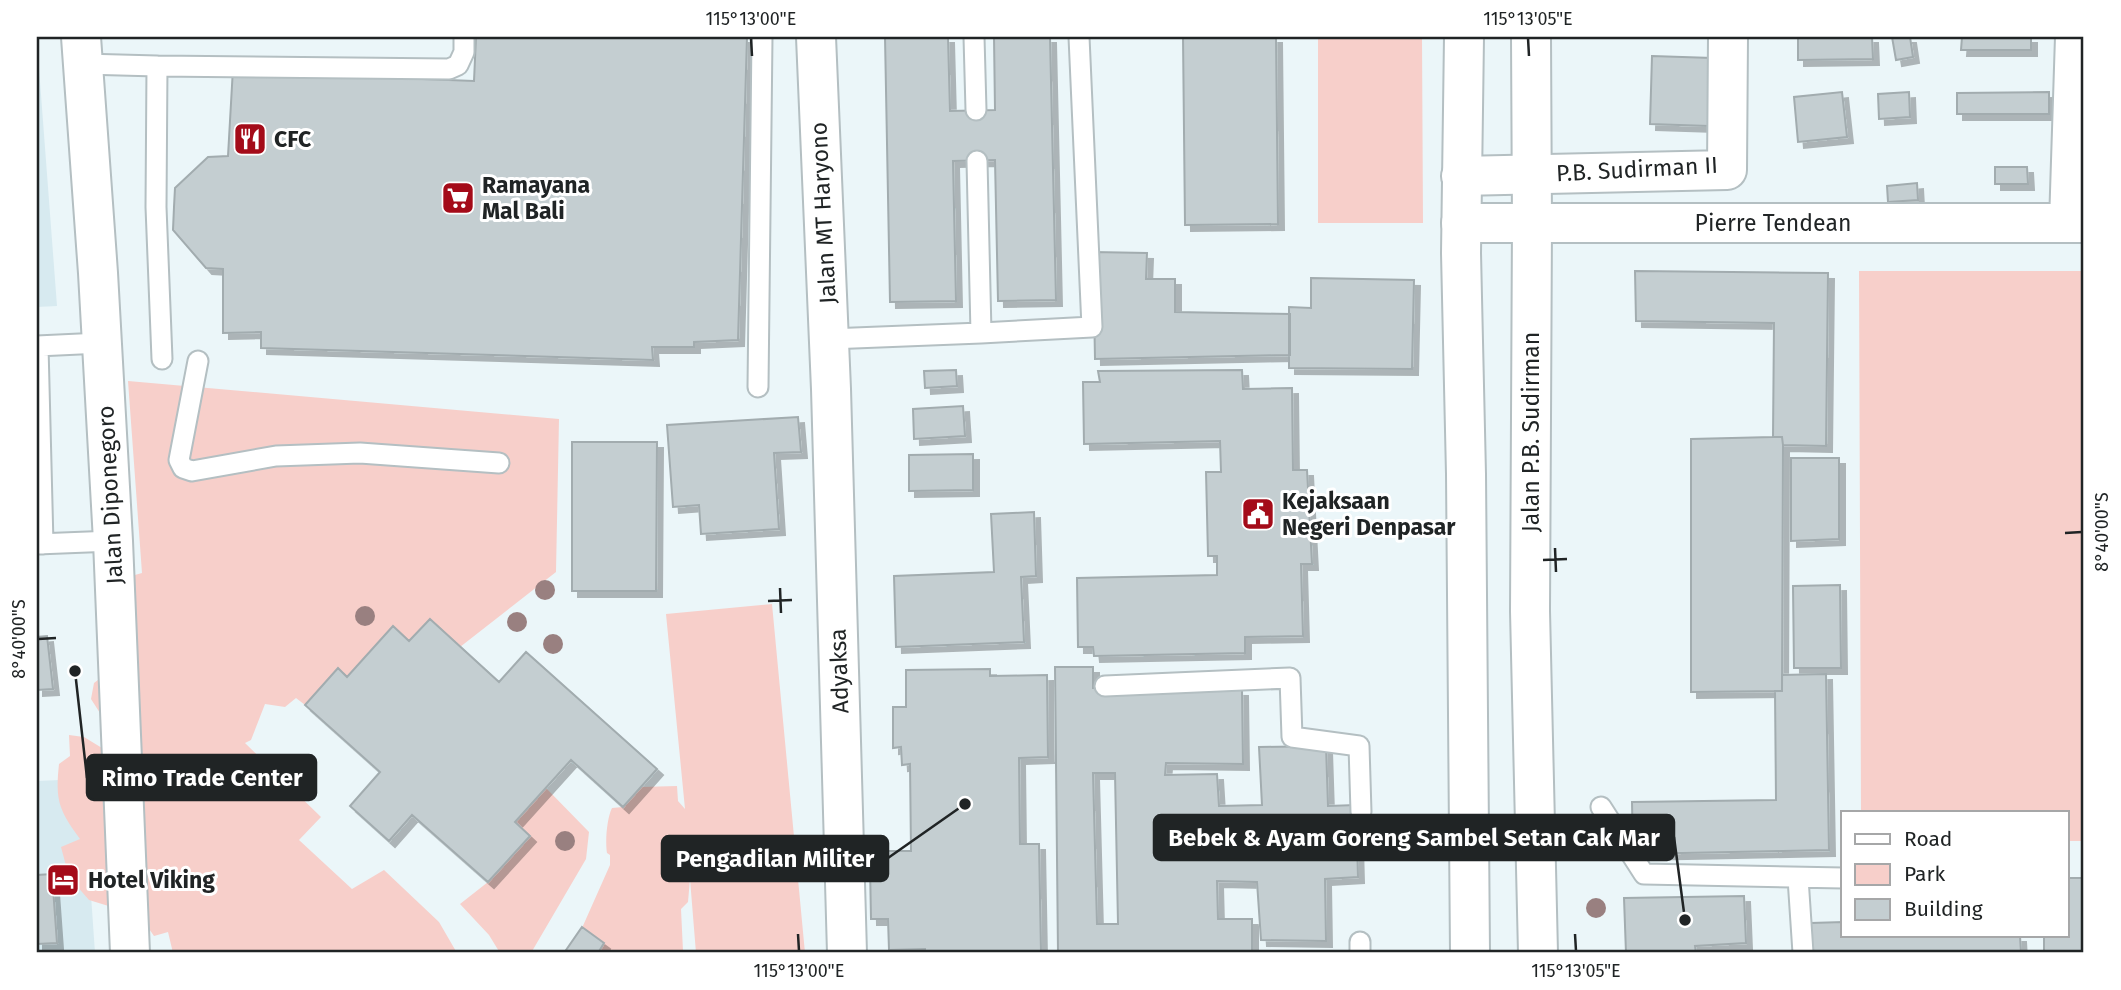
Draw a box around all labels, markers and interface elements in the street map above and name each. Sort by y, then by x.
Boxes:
text: 115°13'00"E [706,8,796,30]
text: 115°13'05"E [1483,8,1573,30]
restaurant icon: CFC [231,120,269,158]
street label: Jalan MT Haryono [804,121,842,305]
place label: CFC [274,125,312,153]
street label: P.B. Sudirman II [1555,151,1719,187]
place label: Ramayana Mal Bali [482,171,590,225]
supermarket icon: Ramayana Mal Bali [439,179,477,217]
street label: Pierre Tendean [1695,209,1851,237]
street label: Jalan P.B. Sudirman [1517,332,1545,532]
street label: Jalan Diponegoro [91,405,129,585]
place label: Kejaksaan Negeri Denpasar [1282,487,1456,541]
text: 8°40'00"S [2091,492,2113,572]
public building icon: Kejaksaan Negeri Denpasar [1239,495,1277,533]
text: 8°40'00"S [8,599,30,679]
street label: Adyaksa [824,628,854,714]
callout: Rimo Trade Center [87,755,316,800]
text: Rimo Trade Center [101,764,303,792]
legend [1841,811,2068,937]
callout: Bebek & Ayam Goreng Sambel Setan Cak Mar [1154,815,1674,860]
text: Bebek & Ayam Goreng Sambel Setan Cak Mar [1168,824,1660,852]
text: Road [1904,826,1952,852]
callout: Pengadilan Militer [662,836,888,881]
text: Pengadilan Militer [676,845,875,873]
hotel icon: Hotel Viking [44,861,82,899]
text: Park [1904,861,1946,887]
place label: Hotel Viking [88,866,215,894]
text: Building [1904,896,1983,922]
text: 115°13'00"E [754,960,844,982]
text: 115°13'05"E [1531,960,1621,982]

